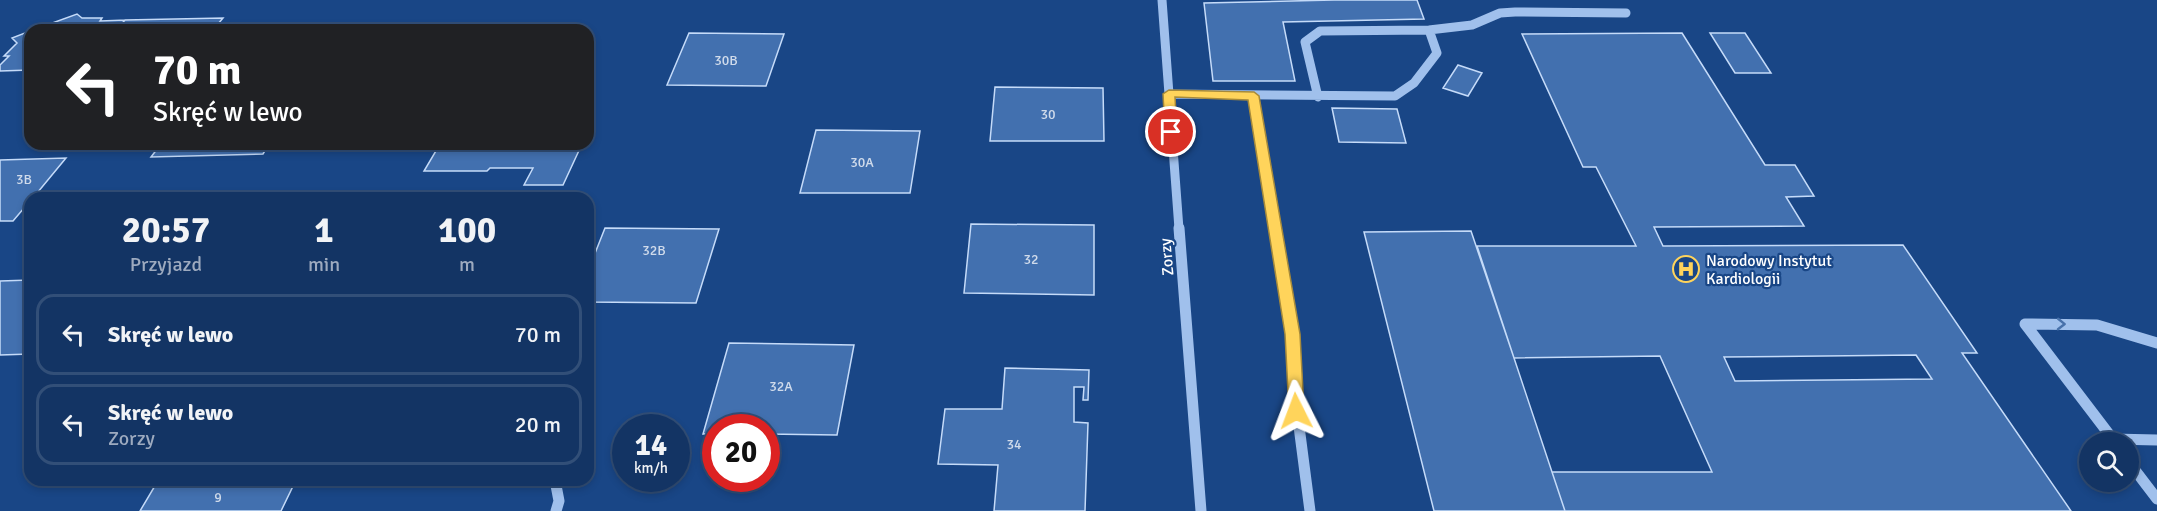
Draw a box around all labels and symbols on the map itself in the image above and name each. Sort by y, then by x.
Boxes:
house number: 30B [714,52,738,69]
house number: 30 [1040,106,1056,123]
pin [1145,106,1196,157]
house number: 30A [850,154,874,171]
house number: 3B [16,171,32,188]
street label: Zorzy [1155,237,1179,276]
house number: 32B [642,242,666,259]
house number: 32 [1023,251,1039,268]
place label: Narodowy Instytut Kardiologii [1706,251,1832,289]
hospital icon: Narodowy Instytut Kardiologii [1671,254,1701,284]
one-way arrow [2056,318,2065,330]
house number: 32A [769,378,793,395]
position arrow [1264,379,1328,443]
speed limit sign: 20 [702,414,780,492]
house number: 34 [1006,436,1022,453]
house number: 9 [214,489,222,506]

